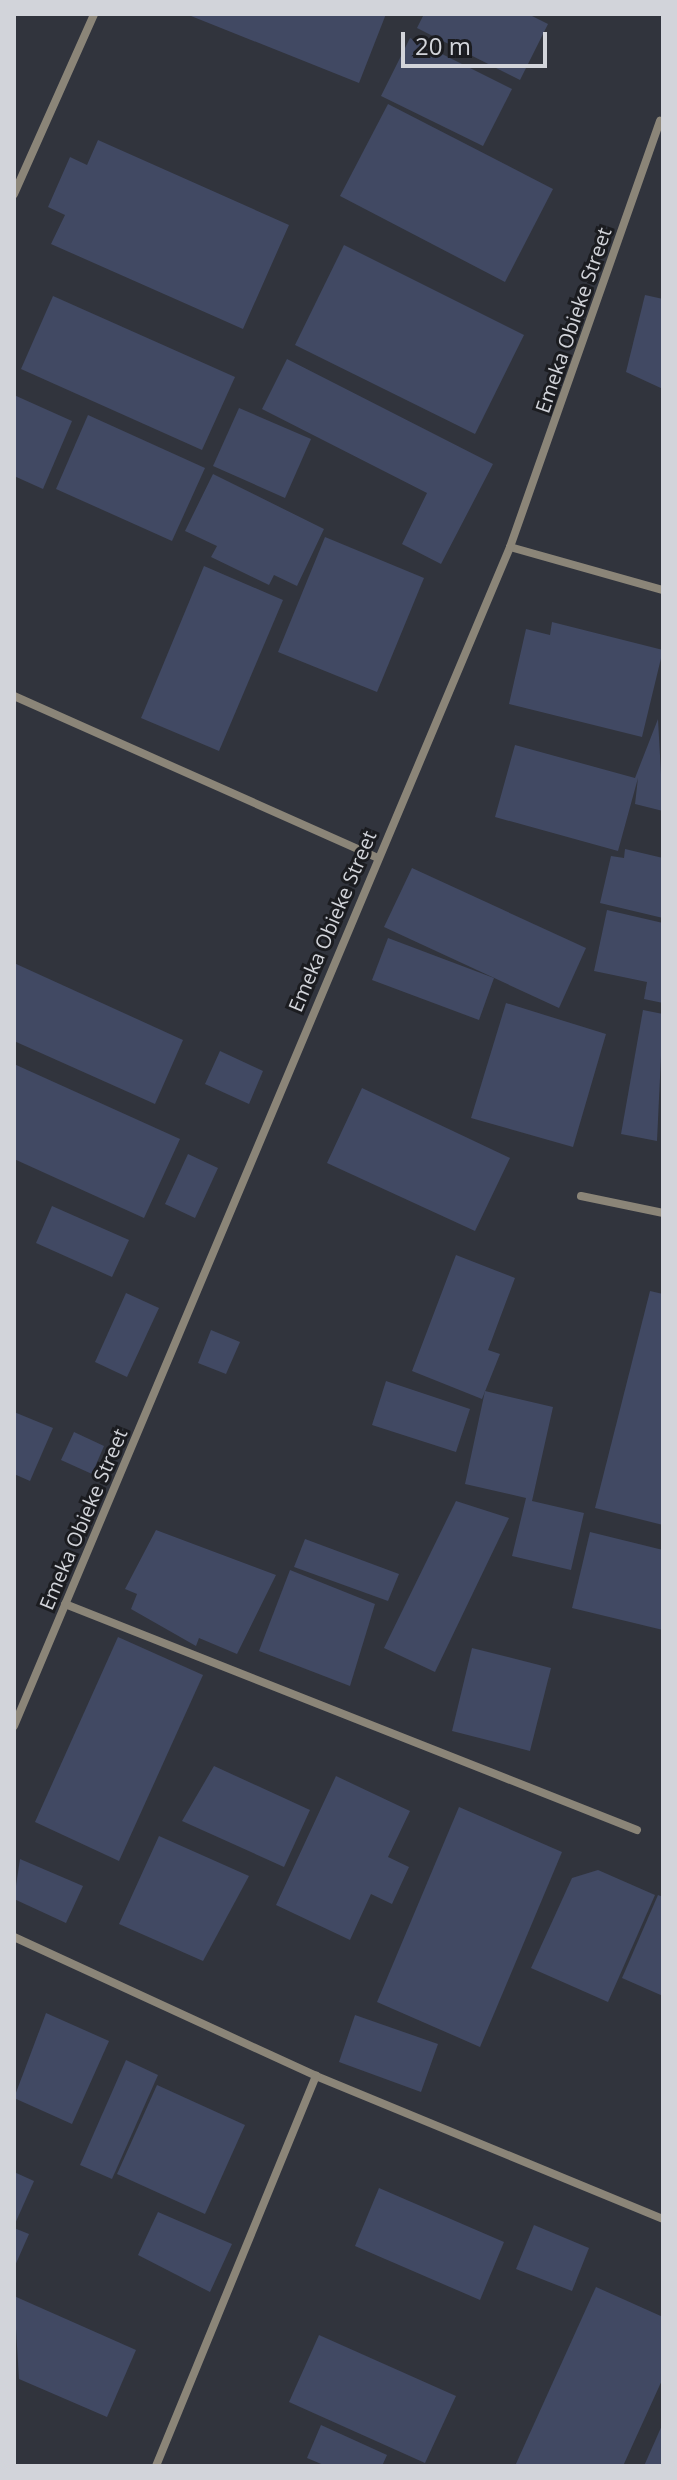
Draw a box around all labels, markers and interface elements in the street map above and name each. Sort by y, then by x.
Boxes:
scale bar [405,16,551,66]
text: 20 m [415,29,471,62]
street label: Emeka Obieke Street [530,224,616,416]
street label: Emeka Obieke Street [283,827,381,1015]
street label: Emeka Obieke Street [34,1425,132,1613]

